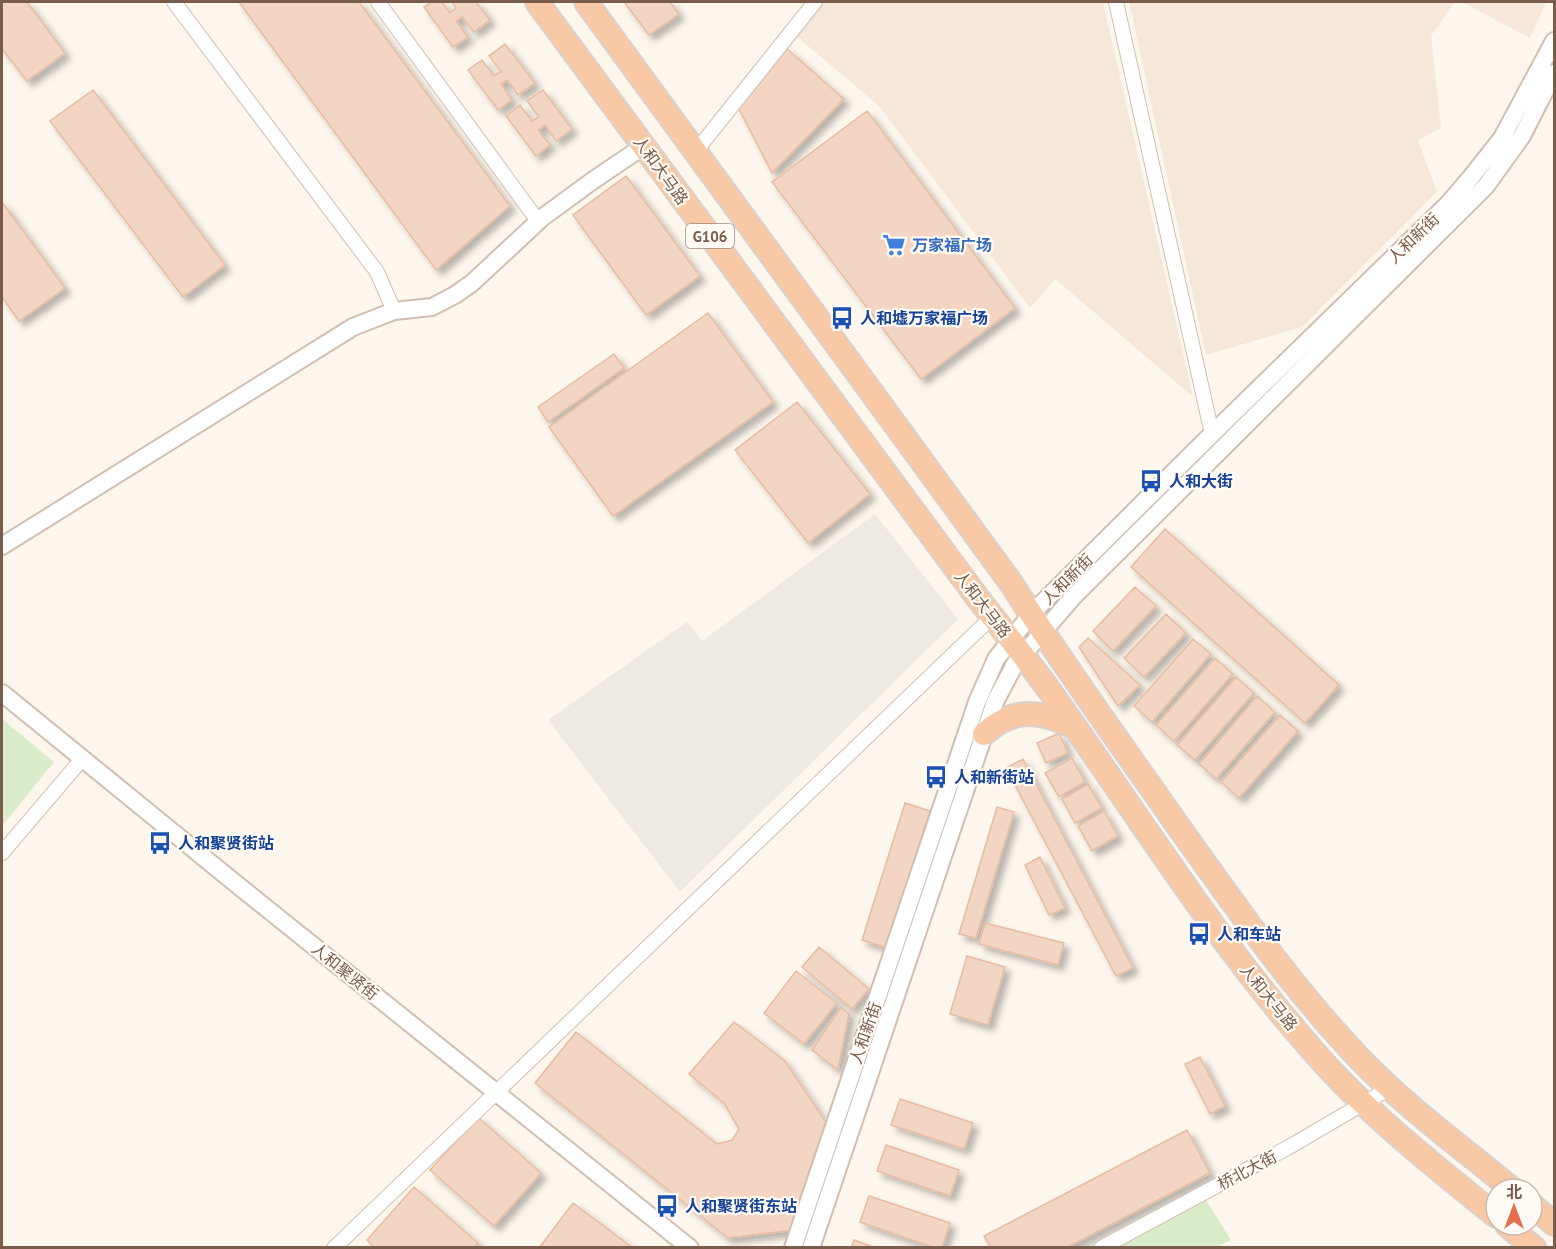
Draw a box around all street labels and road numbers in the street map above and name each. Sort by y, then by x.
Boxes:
street label: 人和大马路 [629,132,693,208]
street label: 人和新街 [1383,209,1443,267]
road number: G106 [686,224,734,248]
street label: 人和新街 [1037,549,1097,609]
street label: 人和大马路 [950,566,1016,642]
street label: 人和聚贤街 [308,938,382,1004]
street label: 人和大马路 [1236,960,1302,1034]
street label: 人和新街 [845,999,885,1067]
street label: 桥北大街 [1214,1146,1280,1194]

